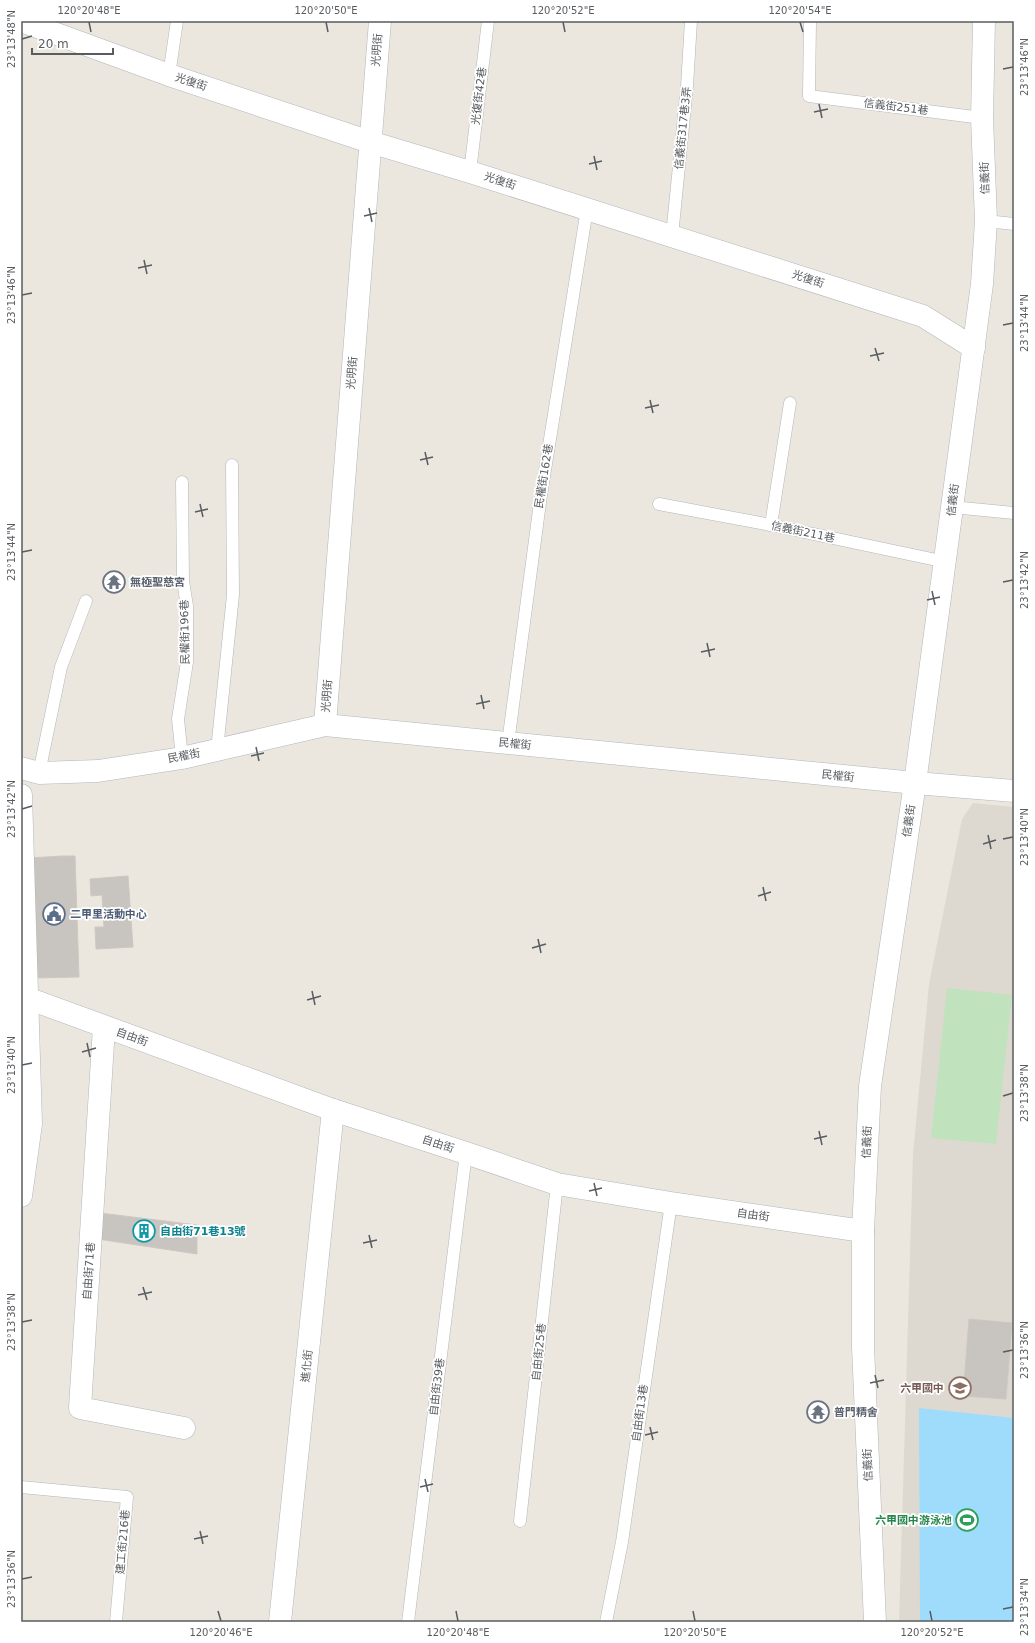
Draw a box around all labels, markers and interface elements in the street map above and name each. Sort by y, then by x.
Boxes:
text: 120°20'48"E [57,5,121,16]
text: 120°20'50"E [294,5,358,16]
text: 120°20'52"E [531,5,595,16]
text: 120°20'54"E [768,5,832,16]
text: 23°13'48"N [6,10,17,68]
scale bar [32,30,113,56]
street label: 光明街 [369,33,385,67]
text: 20 m [38,37,69,51]
text: 23°13'46"N [1019,38,1030,96]
street label: 光復街42巷 [469,66,489,126]
street label: 光復街 [173,71,209,93]
street label: 信義街317巷3弄 [672,86,694,170]
street label: 信義街251巷 [863,97,929,117]
street label: 信義街 [978,161,992,195]
street label: 光復街 [482,170,518,192]
text: 23°13'46"N [6,266,17,324]
street label: 光復街 [790,268,826,290]
text: 23°13'44"N [1019,294,1030,352]
street label: 光明街 [344,356,360,390]
street label: 民權街162巷 [532,443,556,509]
street label: 信義街 [945,483,961,517]
street label: 信義街211巷 [770,519,836,545]
text: 23°13'44"N [6,523,17,581]
text: 23°13'42"N [1019,551,1030,609]
temple icon: 無極聖慈宮 [101,569,127,595]
place label: 無極聖慈宮 [130,576,185,589]
street label: 民權街196巷 [178,599,192,665]
street label: 光明街 [319,679,335,713]
street label: 民權街 [498,736,532,752]
street label: 民權街 [167,746,201,766]
street label: 民權街 [821,768,855,784]
text: 23°13'42"N [6,780,17,838]
street label: 信義街 [900,804,918,838]
text: 23°13'40"N [1019,808,1030,866]
public building icon: 二甲里活動中心 [41,901,67,927]
place label: 二甲里活動中心 [70,908,147,921]
street label: 自由街 [114,1025,150,1049]
text: 23°13'40"N [6,1036,17,1094]
text: 23°13'38"N [1019,1064,1030,1122]
street label: 信義街 [860,1125,874,1159]
street label: 自由街 [420,1133,456,1155]
street label: 自由街 [736,1206,770,1224]
building icon: 自由街71巷13號 [131,1218,157,1244]
place label: 自由街71巷13號 [160,1225,246,1238]
street label: 自由街71巷 [80,1242,98,1300]
text: 23°13'38"N [6,1293,17,1351]
text: 23°13'36"N [1019,1321,1030,1379]
street label: 自由街25巷 [530,1322,548,1382]
street label: 進化街 [299,1349,315,1383]
street label: 自由街39巷 [427,1357,447,1417]
school or university icon: 六甲國中 [947,1375,973,1401]
place label: 六甲國中 [900,1382,944,1395]
street label: 自由街13巷 [630,1383,650,1443]
temple icon: 普門精舍 [805,1399,831,1425]
place label: 普門精舍 [834,1406,878,1419]
street label: 信義街 [861,1448,875,1482]
sports icon: 六甲國中游泳池 [954,1507,980,1533]
street label: 建工街216巷 [114,1509,132,1575]
place label: 六甲國中游泳池 [875,1514,952,1527]
text: 23°13'36"N [6,1550,17,1608]
text: 23°13'34"N [1019,1578,1030,1636]
text: 120°20'46"E [189,1627,253,1638]
text: 120°20'48"E [426,1627,490,1638]
text: 120°20'50"E [663,1627,727,1638]
text: 120°20'52"E [900,1627,964,1638]

